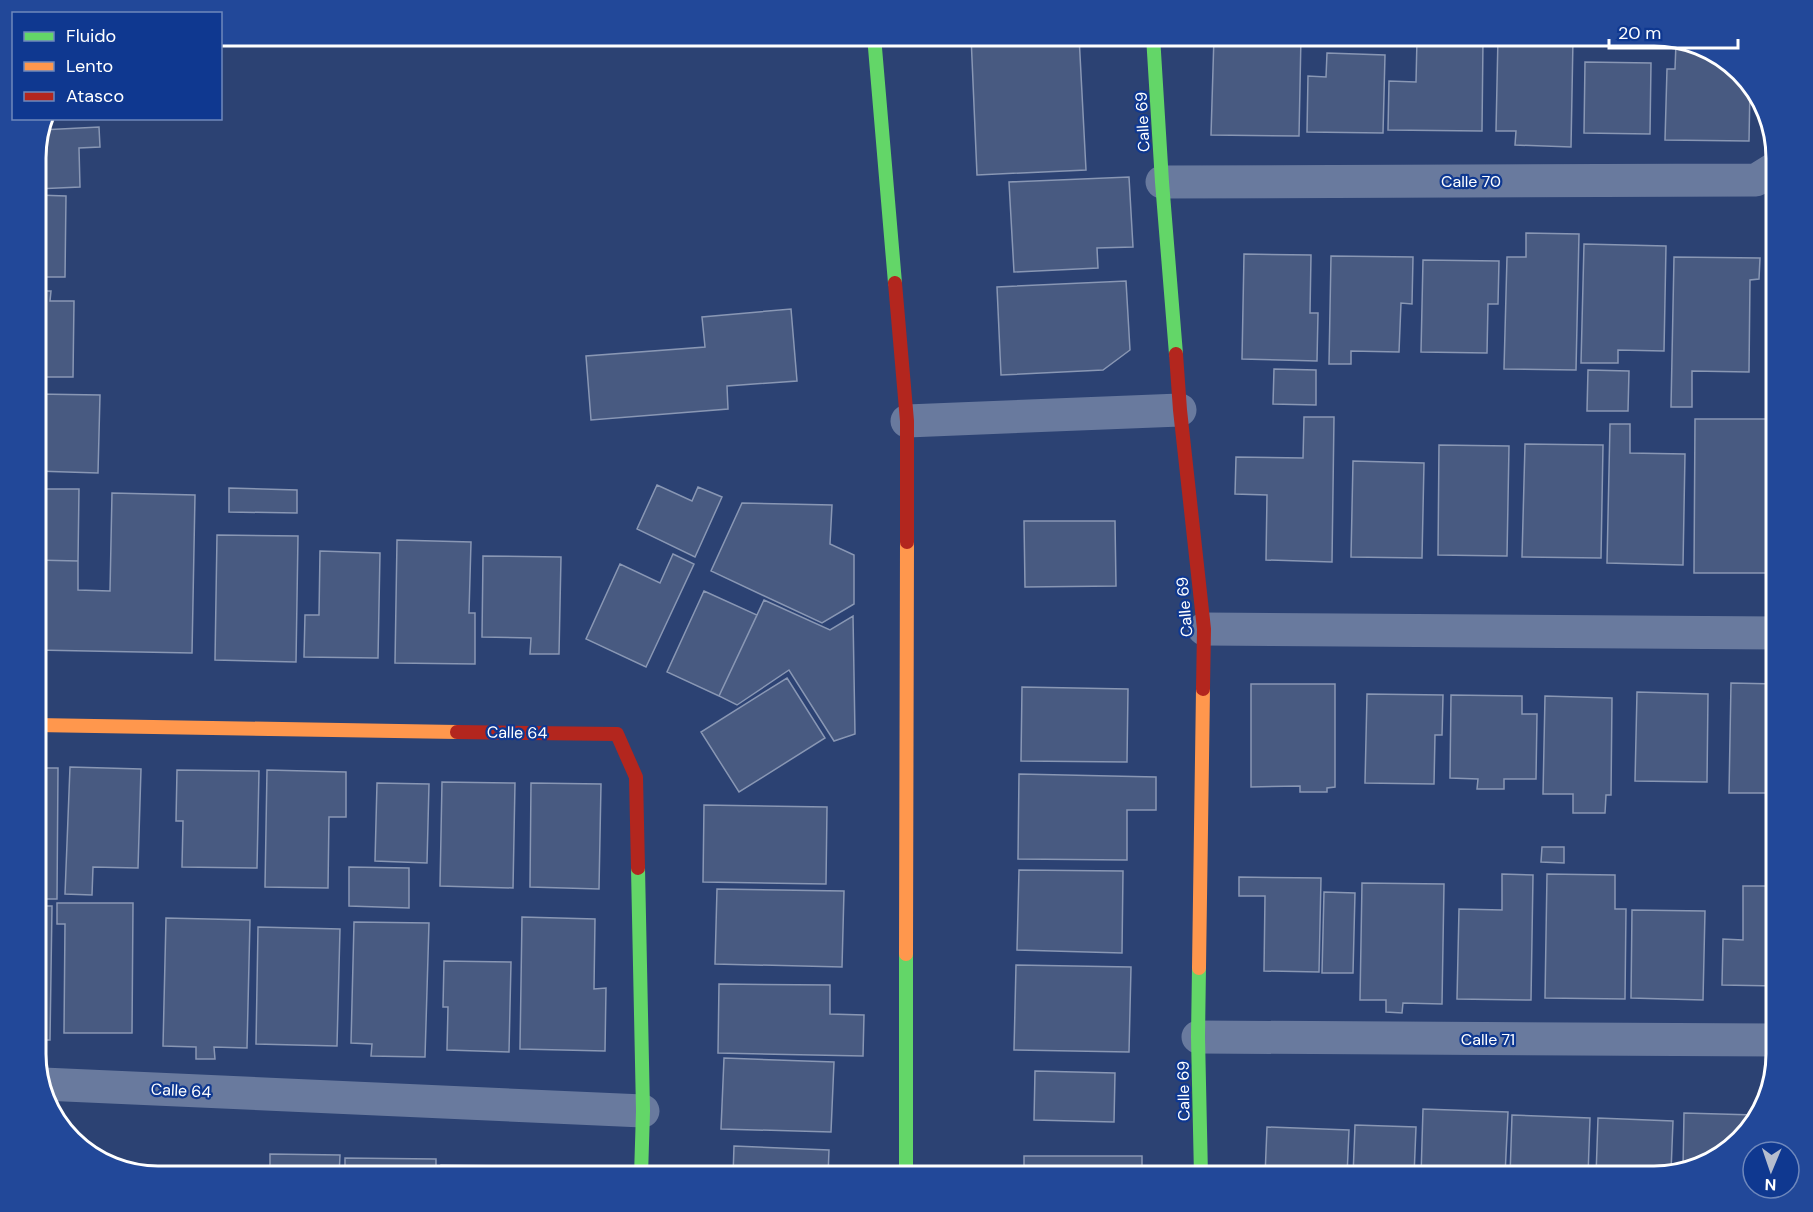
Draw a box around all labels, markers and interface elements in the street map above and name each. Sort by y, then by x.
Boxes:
legend [12,12,222,120]
scale bar [1609,12,1738,50]
text: 20 m [1618,21,1661,45]
text: Fluido [66,24,116,48]
text: Lento [66,54,113,78]
text: Atasco [66,84,124,108]
street label: Calle 69 [1130,91,1155,153]
street label: Calle 70 [1441,171,1501,192]
street label: Calle 69 [1171,576,1198,638]
street label: Calle 64 [487,721,548,744]
street label: Calle 71 [1461,1029,1515,1050]
street label: Calle 69 [1172,1061,1195,1121]
street label: Calle 64 [150,1078,212,1103]
north arrow [1741,1140,1801,1200]
text: N [1764,1174,1777,1195]

